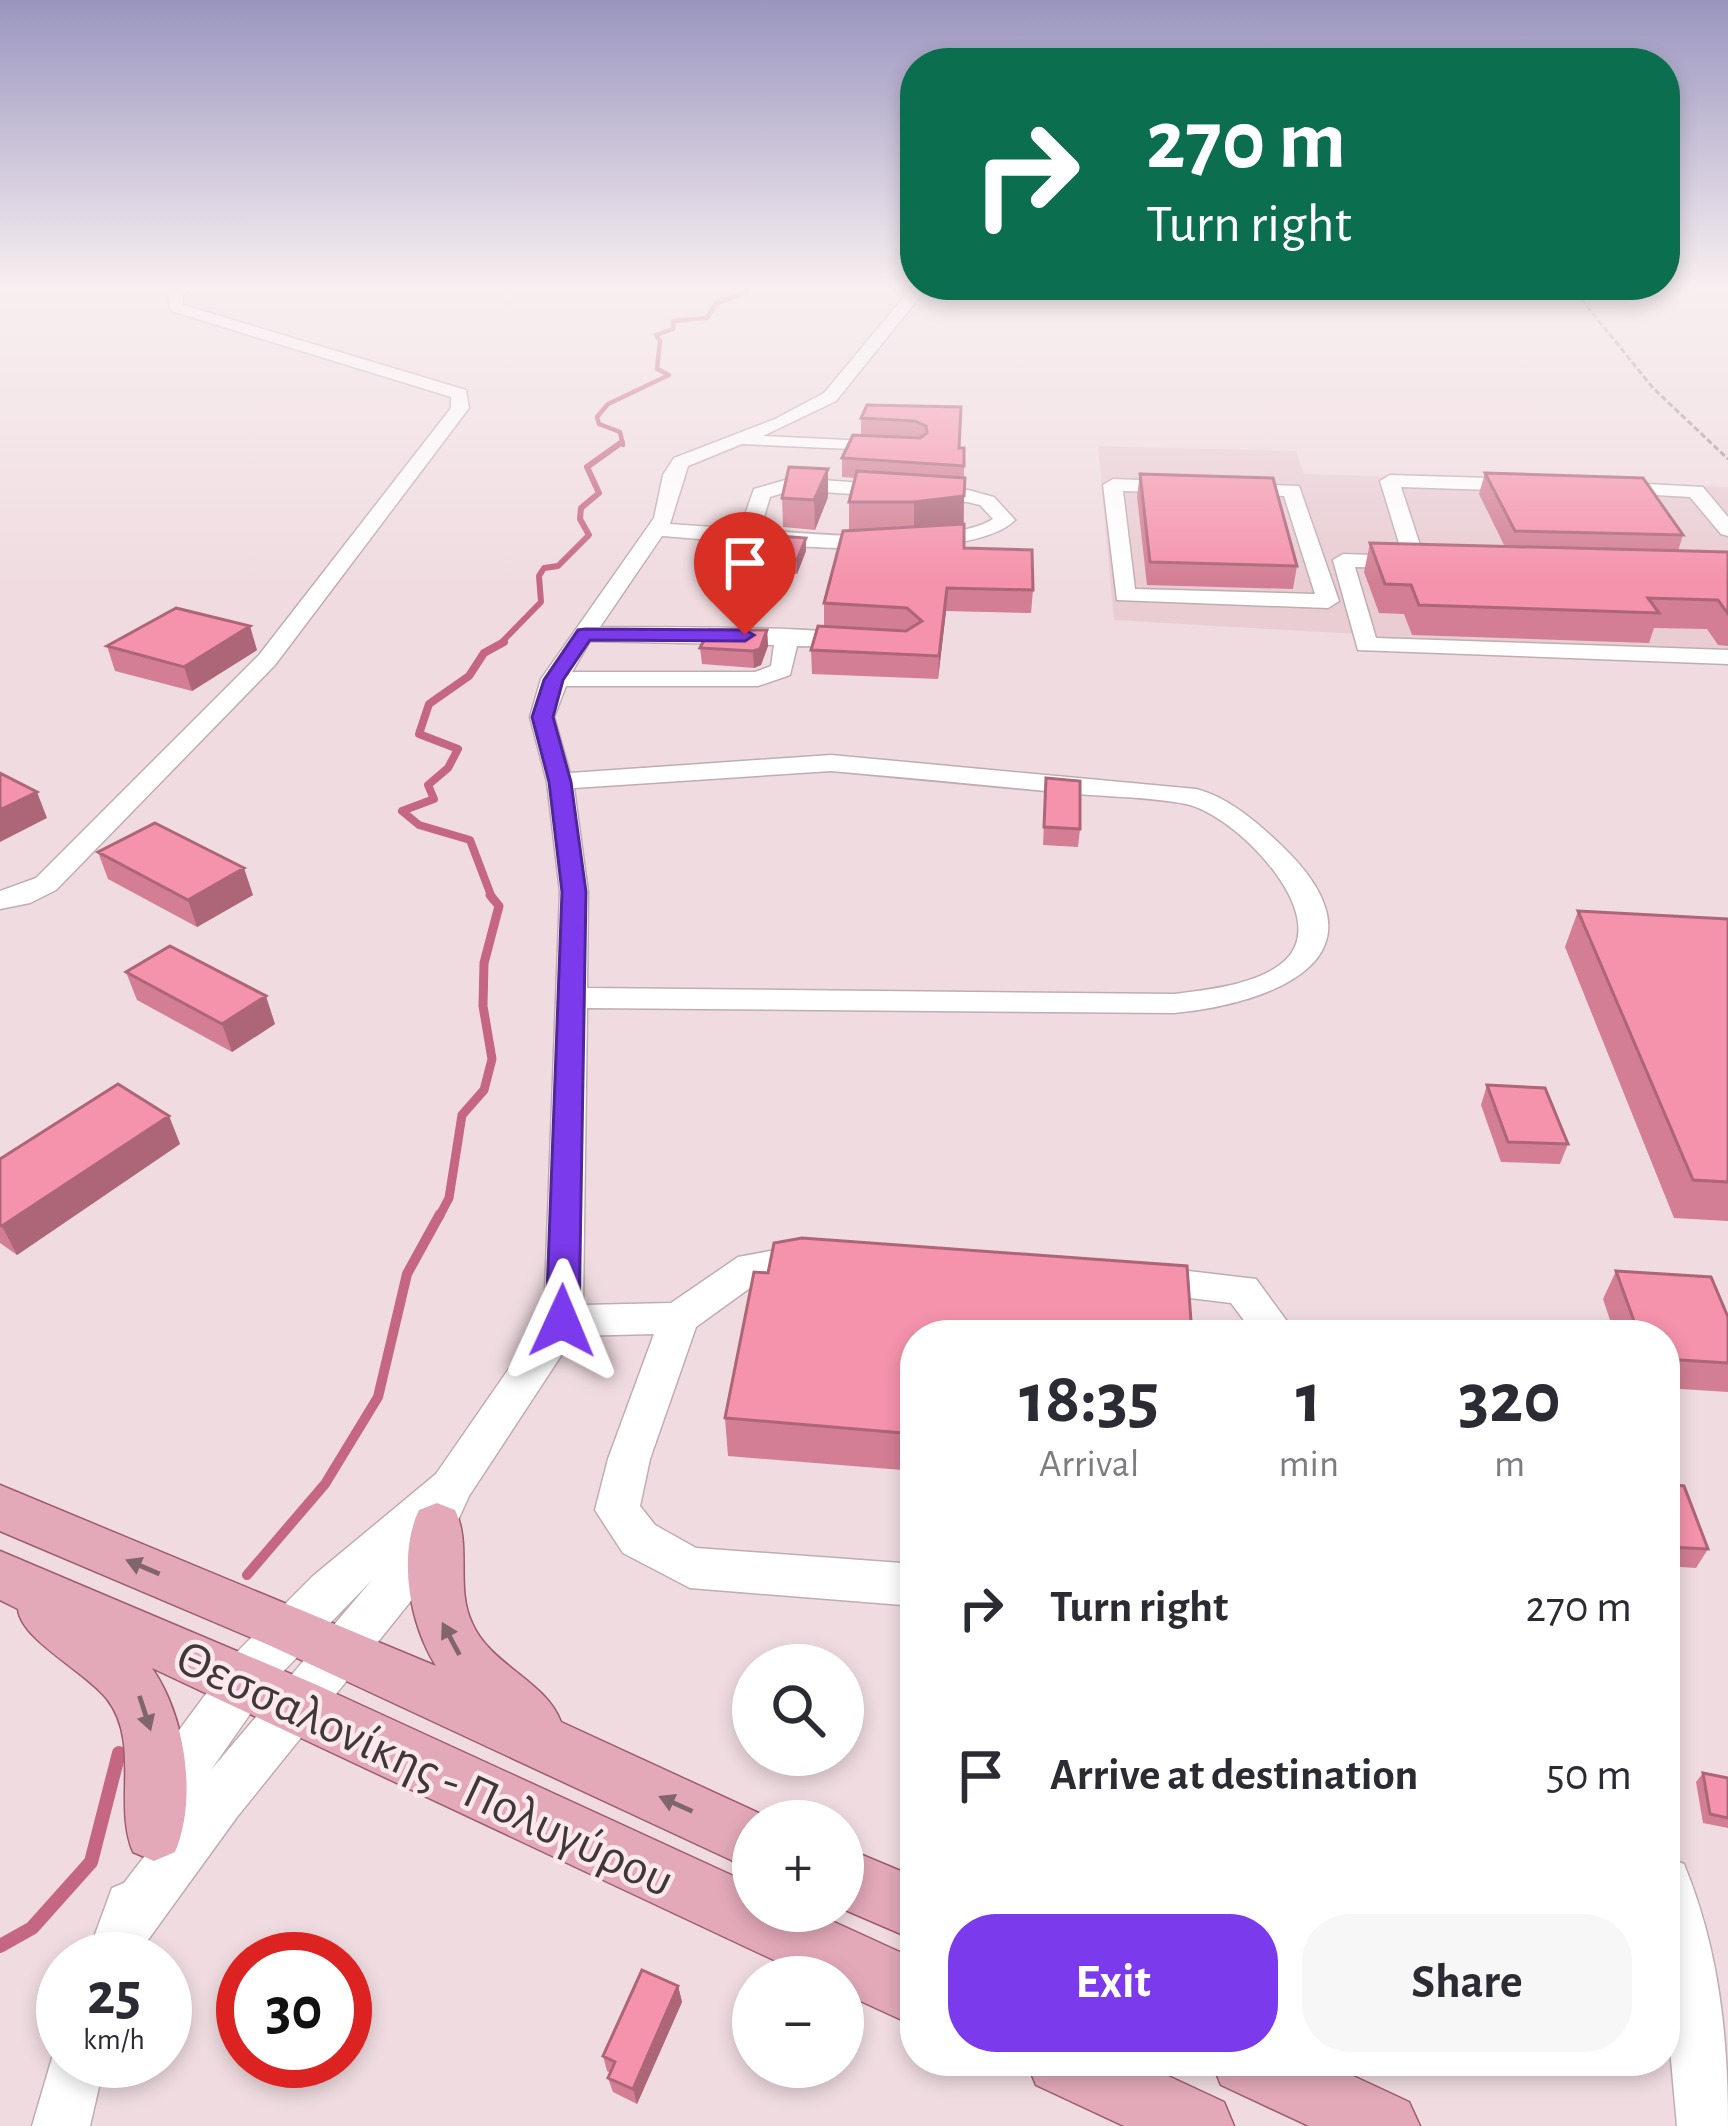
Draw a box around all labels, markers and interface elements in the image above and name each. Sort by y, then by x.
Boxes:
icon: right [948,96,1104,252]
text: 270 m [1146,100,1346,184]
text: Turn right [1146,198,1352,252]
pin [694,512,796,635]
icon: arrive [712,530,778,596]
position arrow [499,1258,625,1384]
text: 18:35 [1019,1363,1159,1435]
text: 1 [1296,1363,1322,1435]
text: 320 [1458,1363,1561,1435]
text: Arrival [1039,1445,1139,1484]
text: min [1278,1445,1339,1484]
text: m [1494,1445,1525,1484]
one-way arrow [125,1557,161,1576]
icon: right [948,1575,1014,1641]
text: Turn right [1050,1585,1228,1630]
text: 270 m [1526,1585,1632,1630]
one-way arrow [441,1622,462,1657]
street label: Θεσσαλονίκης - Πολυγύρου [169,1632,681,1907]
map controls [732,1644,864,2088]
button: search [732,1644,864,1776]
one-way arrow [137,1695,156,1732]
icon: arrive [948,1743,1014,1809]
text: Arrive at destination [1050,1753,1418,1798]
text: 50 m [1546,1753,1632,1798]
one-way arrow [659,1794,694,1814]
button: + [732,1800,864,1932]
button: Exit [948,1914,1278,2052]
button: Share [1302,1914,1632,2052]
speed limit sign: 30 [216,1932,372,2088]
button: − [732,1956,864,2088]
text: 25 [87,1965,141,2025]
text: km/h [83,2025,145,2055]

